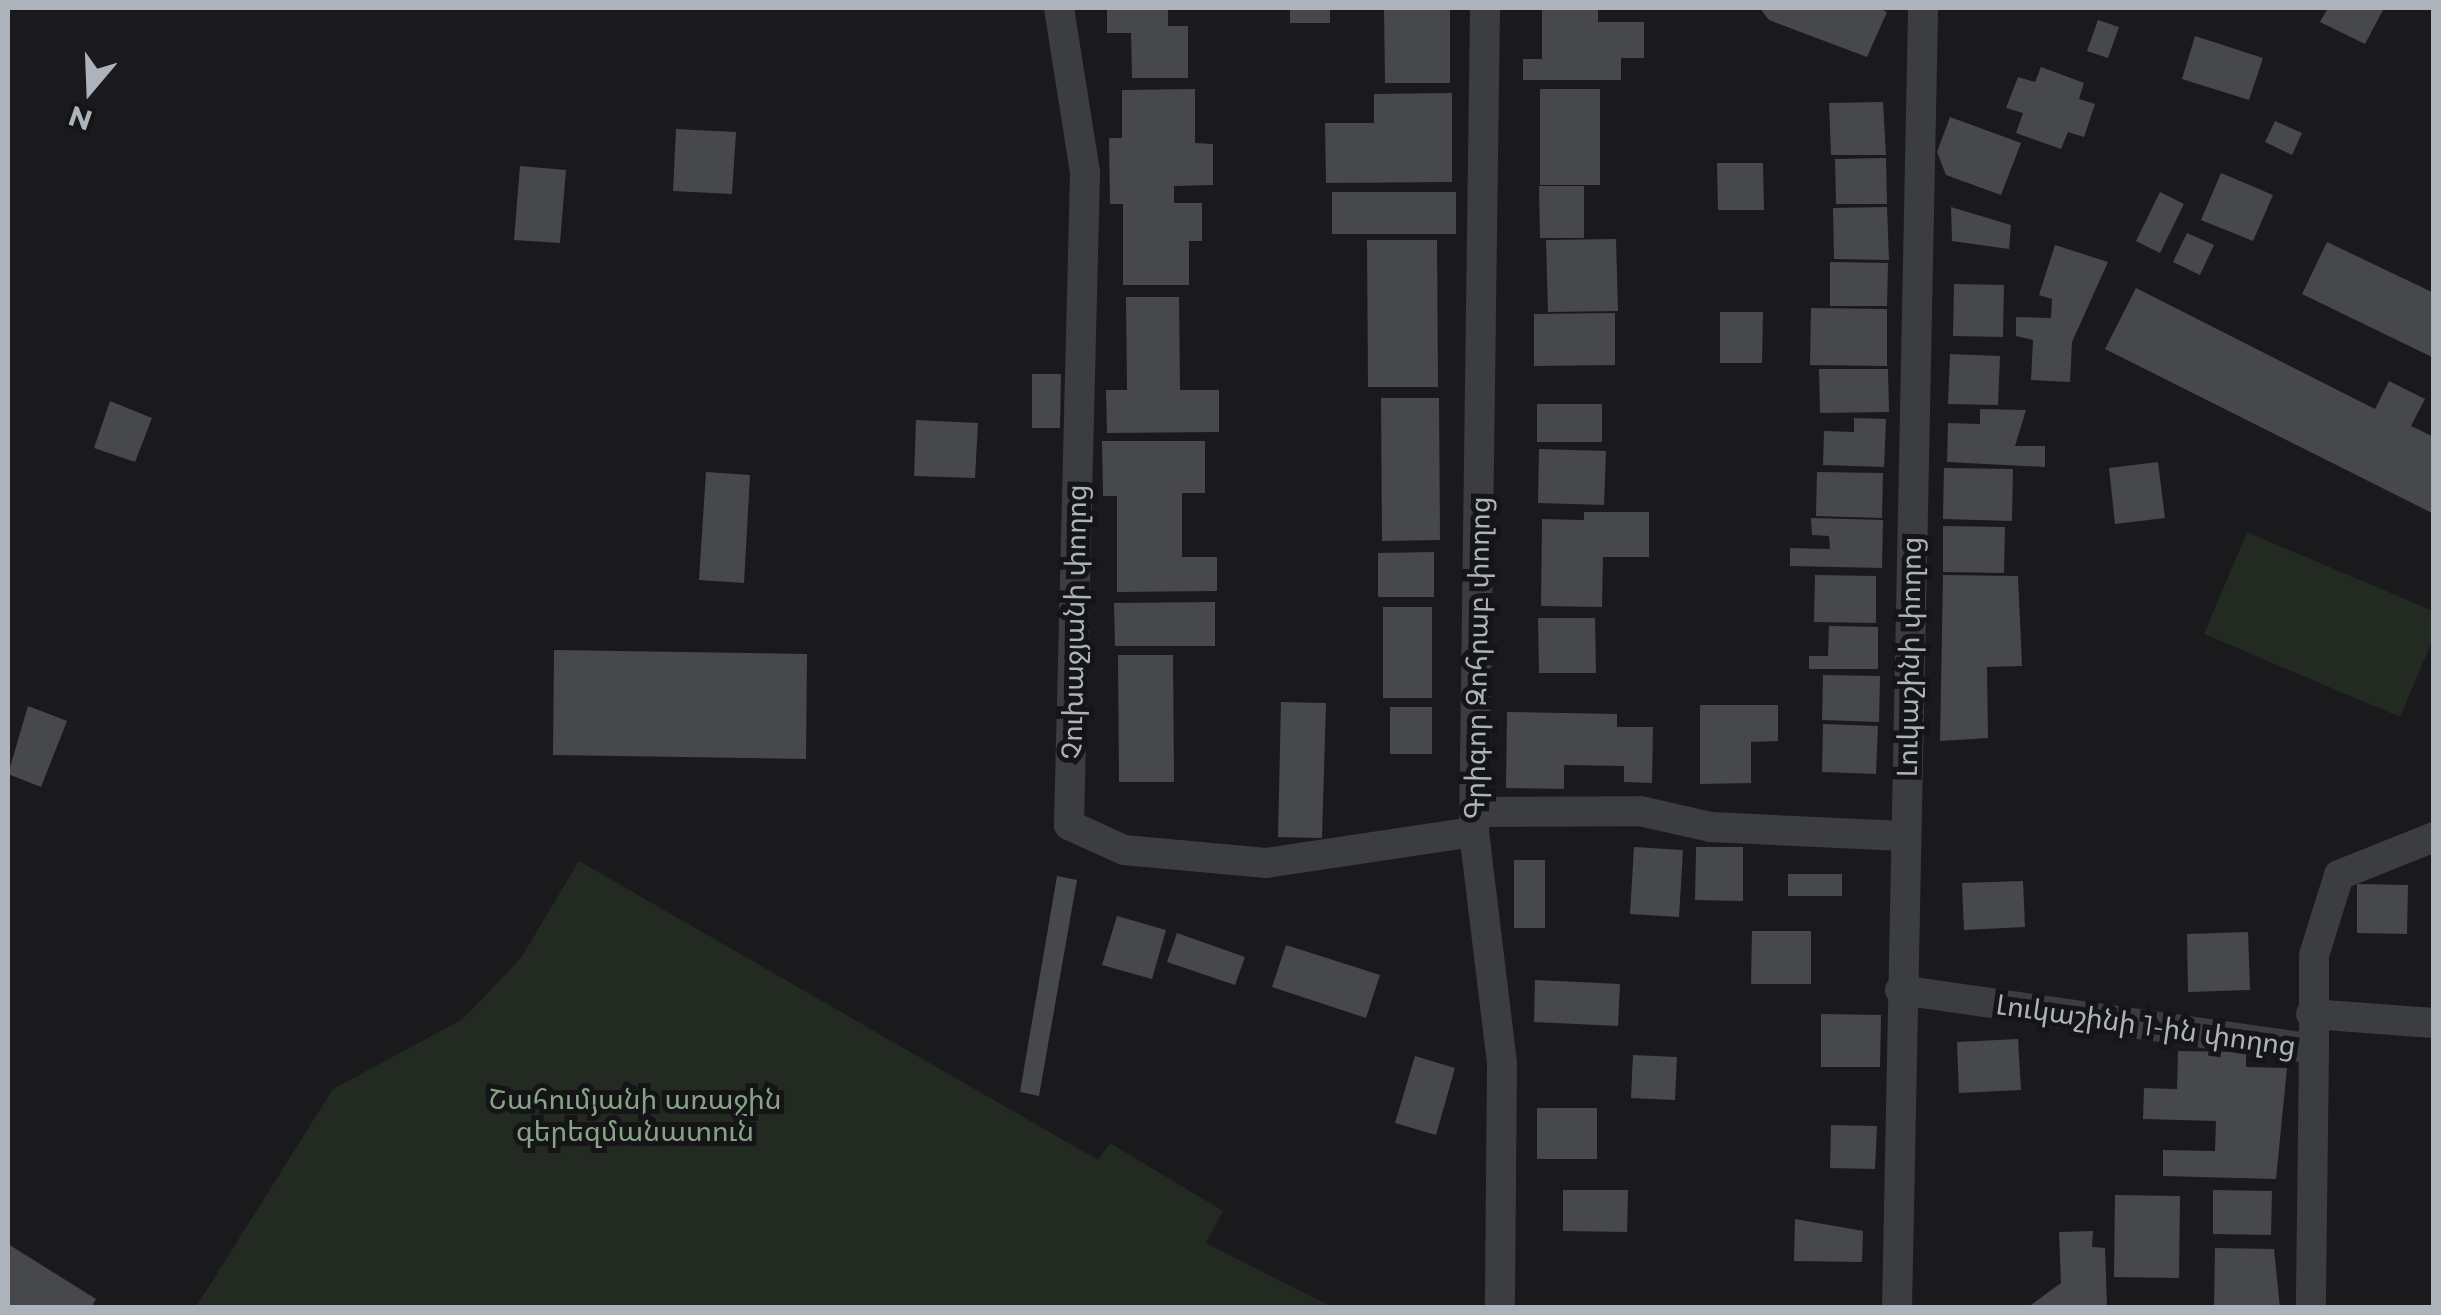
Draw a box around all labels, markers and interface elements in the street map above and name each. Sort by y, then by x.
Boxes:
north arrow [40,40,140,140]
text: N [64,99,96,138]
street label: Չուխաջյանի փողոց [1055,484,1093,760]
street label: Գրիգոր Զոհրաբ փողոց [1457,496,1497,820]
street label: Լուկաշինի փողոց [1890,536,1928,778]
street label: Լուկաշինի 1-ին փողոց [1994,987,2298,1063]
park label: Շահումյանի առաջին գերեզմանատուն [489,1082,781,1148]

